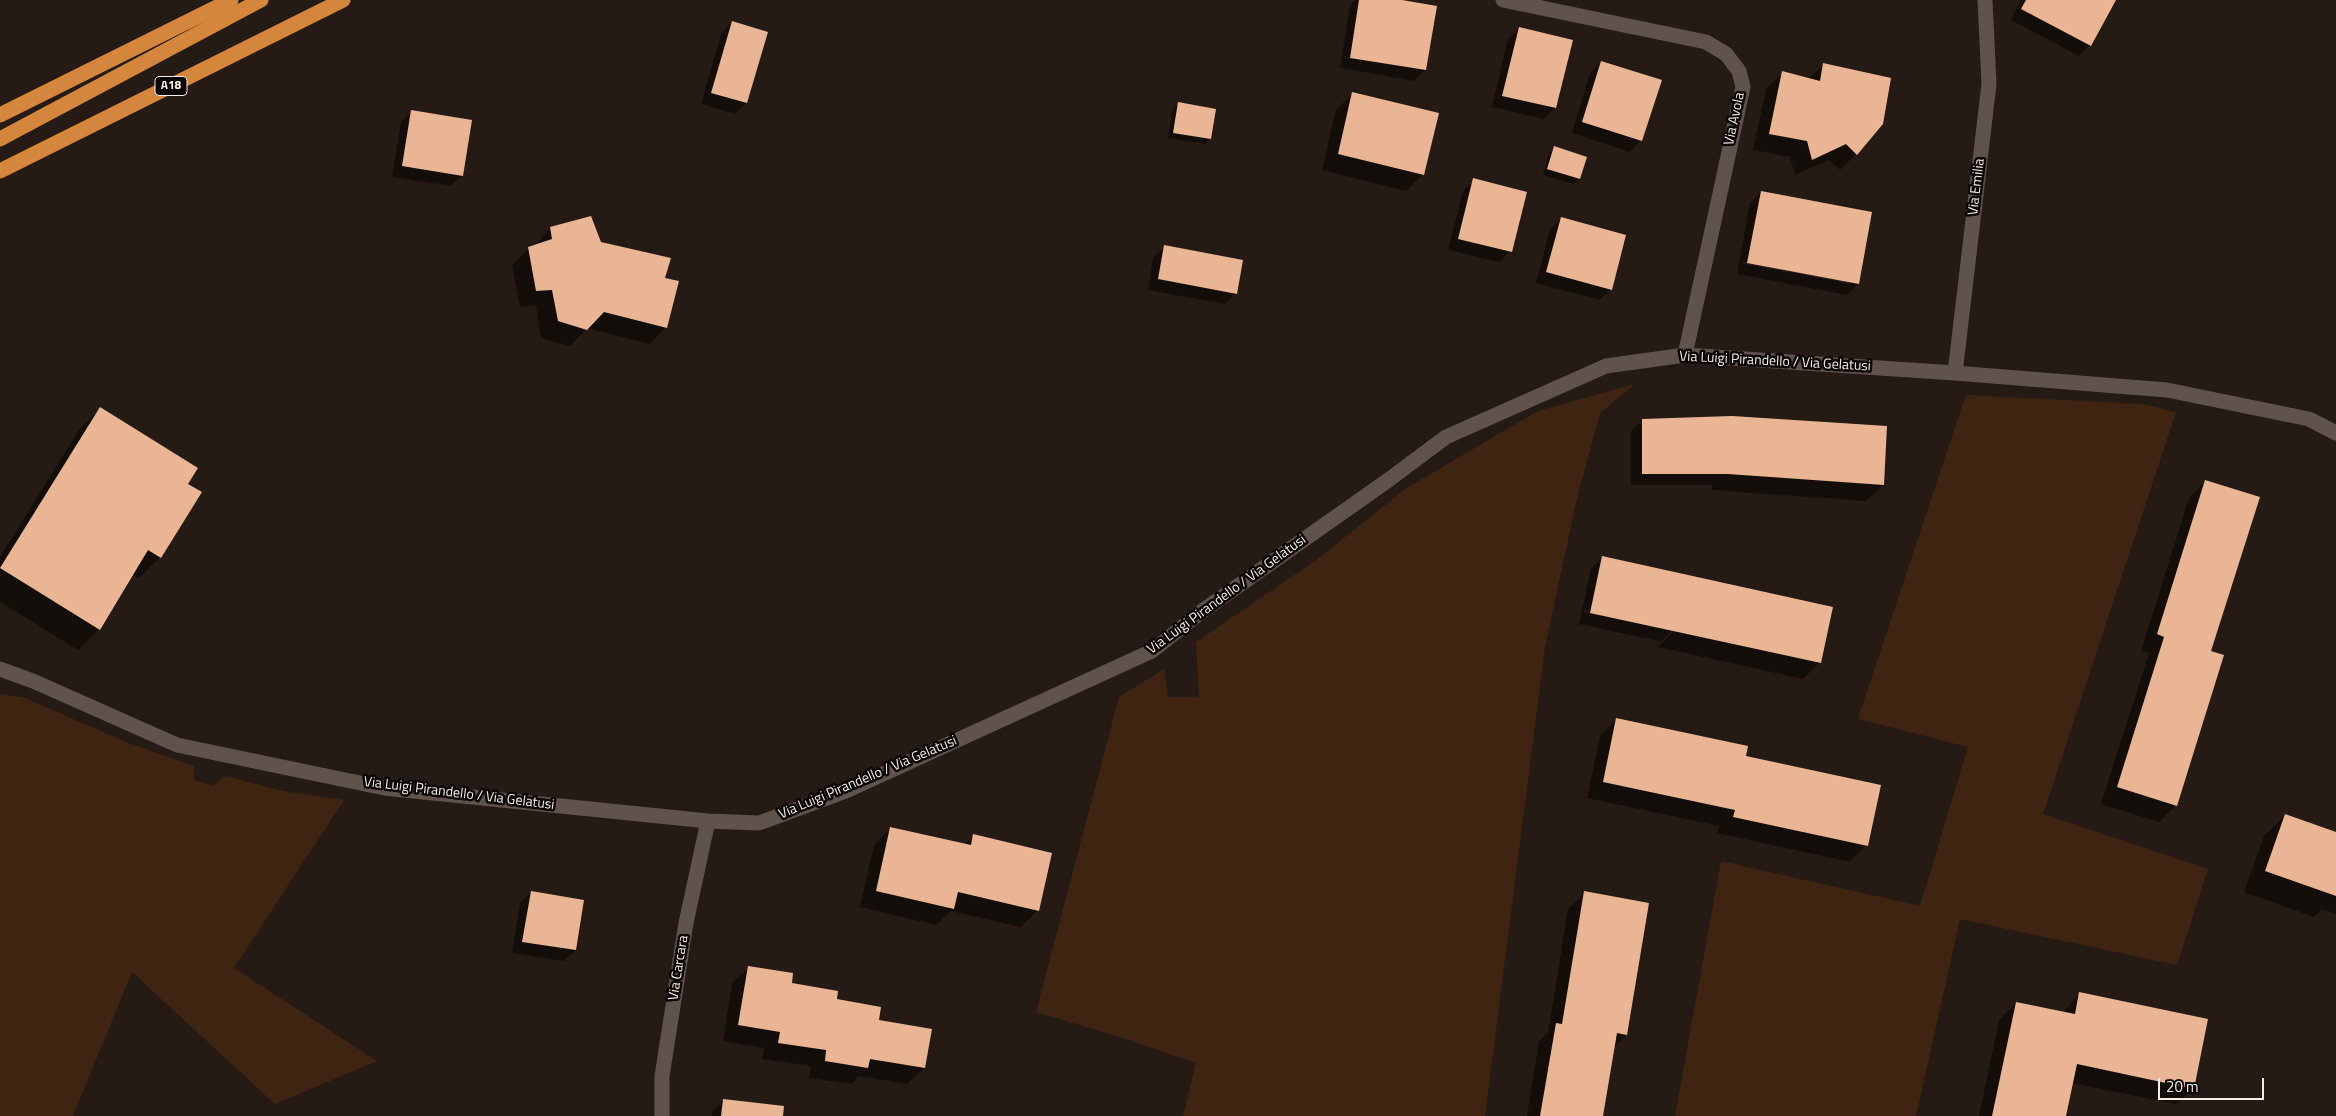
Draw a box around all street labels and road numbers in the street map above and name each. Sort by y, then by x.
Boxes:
road number: A18 [155,76,187,95]
street label: Via Avola [1721,91,1749,147]
street label: Via Emilia [1965,158,1989,216]
street label: Via Luigi Pirandello / Via Gelatusi [1679,349,1871,375]
street label: Via Luigi Pirandello / Via Gelatusi [1144,532,1310,658]
street label: Via Luigi Pirandello / Via Gelatusi [776,733,960,823]
street label: Via Luigi Pirandello / Via Gelatusi [363,774,555,814]
street label: Via Carcara [666,934,692,1002]

